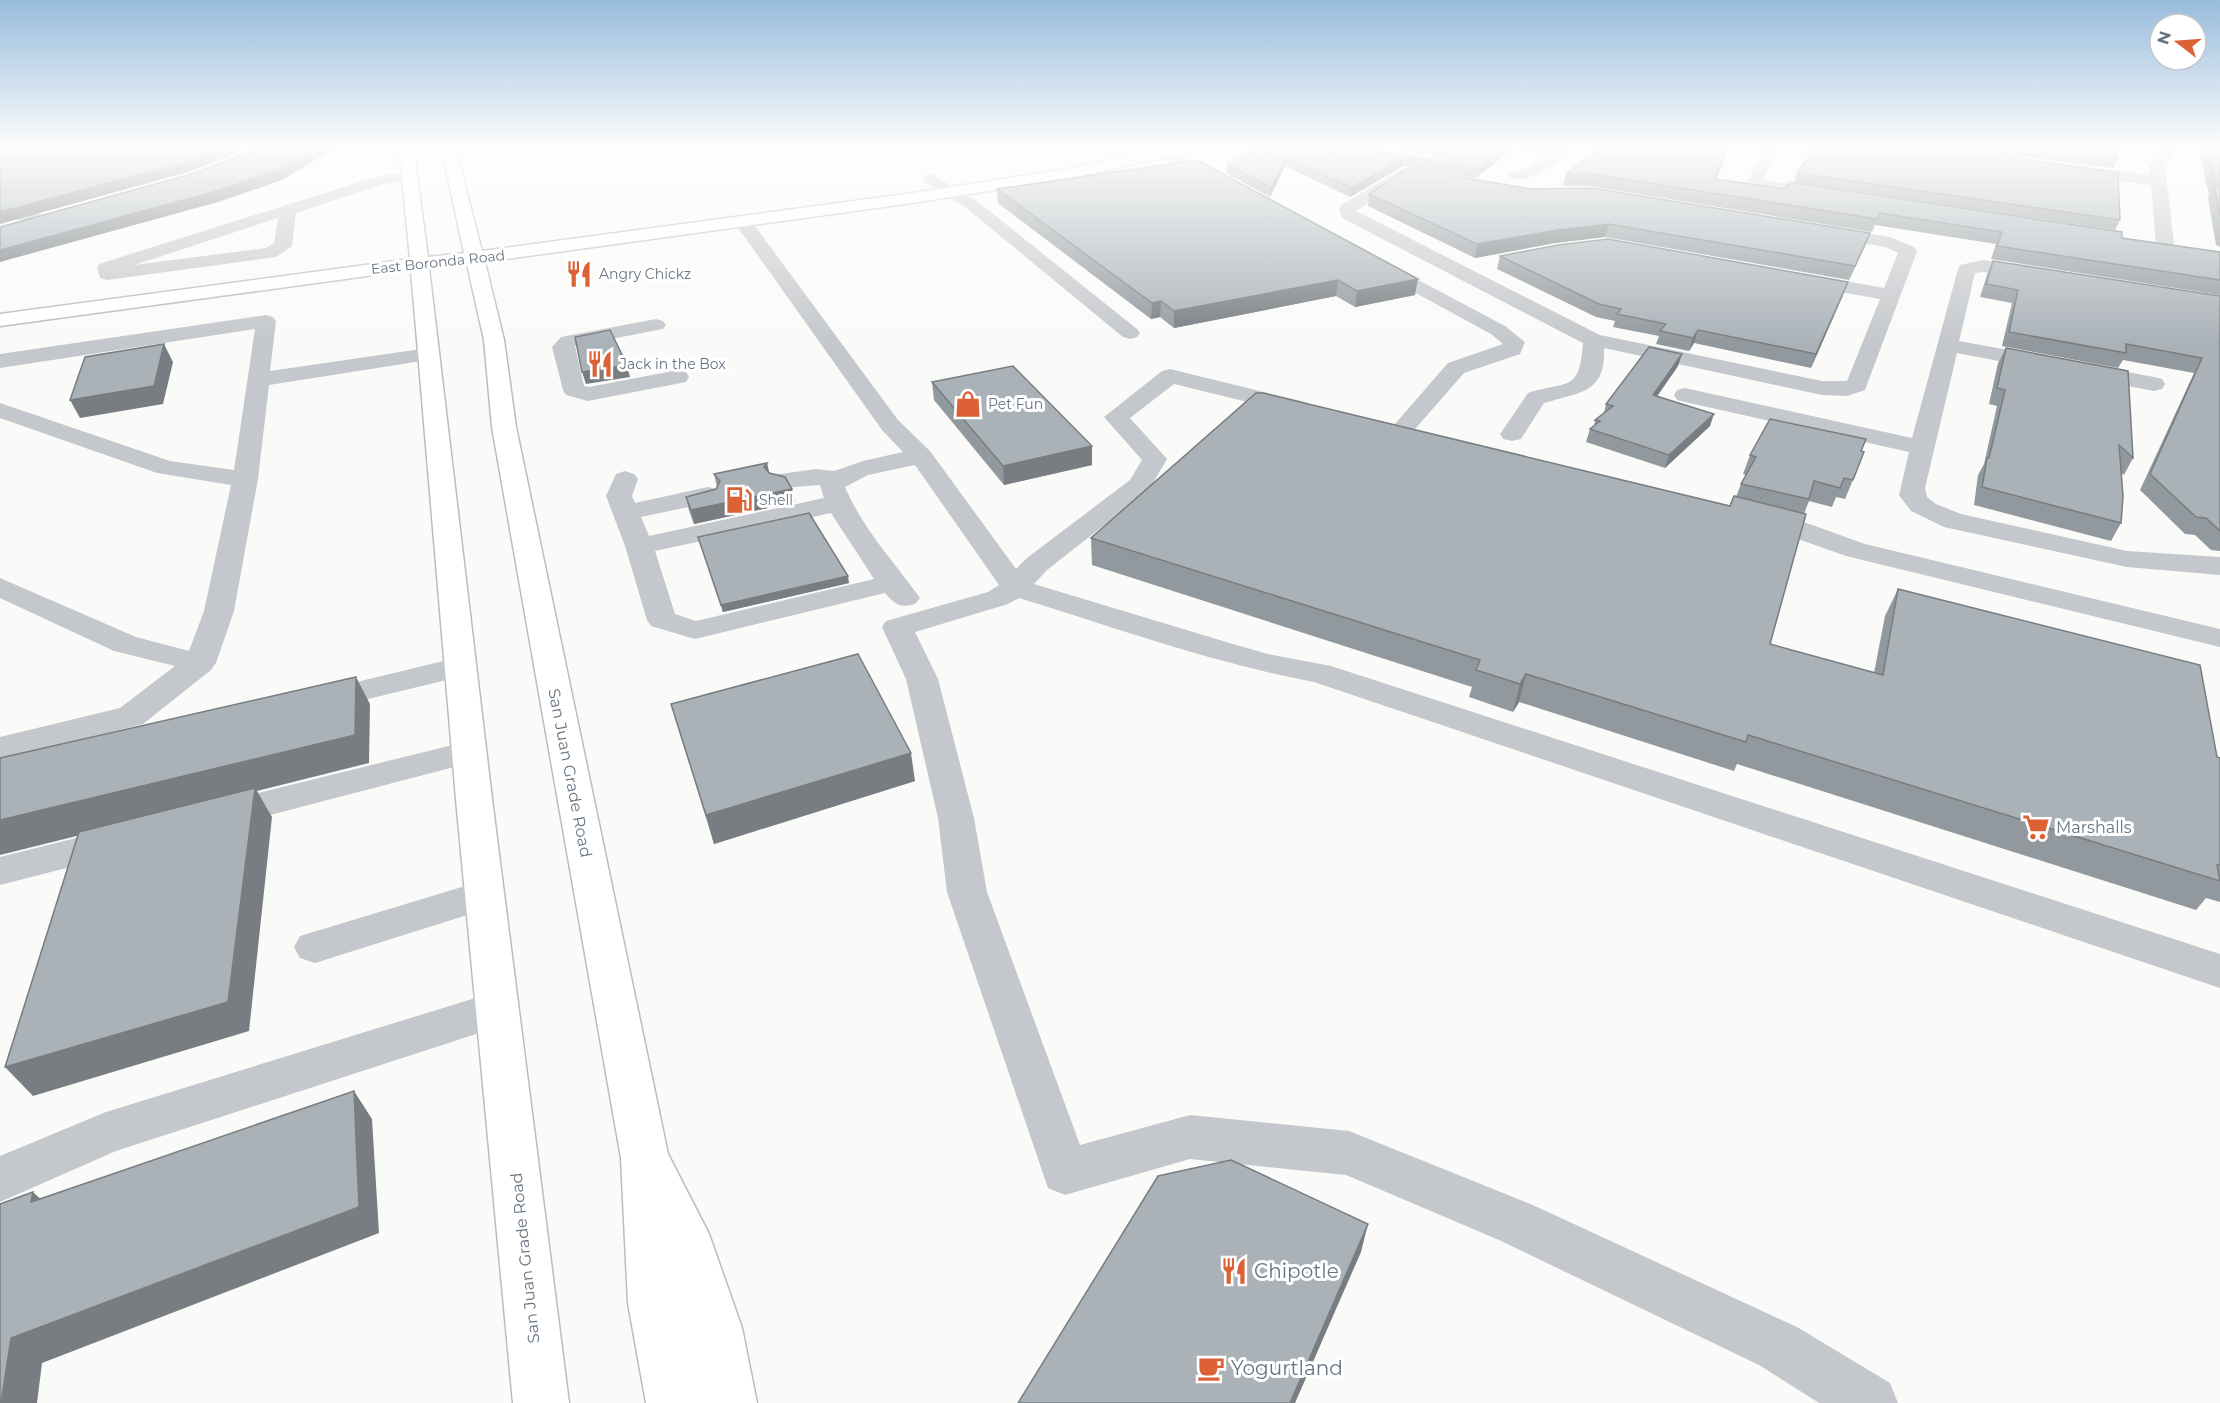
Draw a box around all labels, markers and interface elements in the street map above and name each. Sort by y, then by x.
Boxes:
north arrow [2148,12,2208,72]
text: N [2153,29,2175,47]
street label: East Boronda Road [370,246,506,278]
restaurant icon: Angry Chickz [564,259,594,289]
place label: Angry Chickz [599,265,691,283]
restaurant icon: Jack in the Box [585,349,615,379]
place label: Jack in the Box [619,355,726,373]
shop icon: Pet Fun [953,389,983,419]
place label: Pet Fun [988,395,1043,413]
fuel station icon: Shell [724,485,754,515]
place label: Shell [759,491,793,509]
street label: San Juan Grade Road [544,687,596,859]
supermarket icon: Marshalls [2021,812,2051,842]
place label: Marshalls [2056,818,2132,837]
street label: San Juan Grade Road [507,1172,543,1344]
restaurant icon: Chipotle [1219,1256,1249,1286]
place label: Chipotle [1254,1259,1339,1283]
cafe icon: Yogurtland [1196,1353,1226,1383]
place label: Yogurtland [1231,1356,1343,1380]

